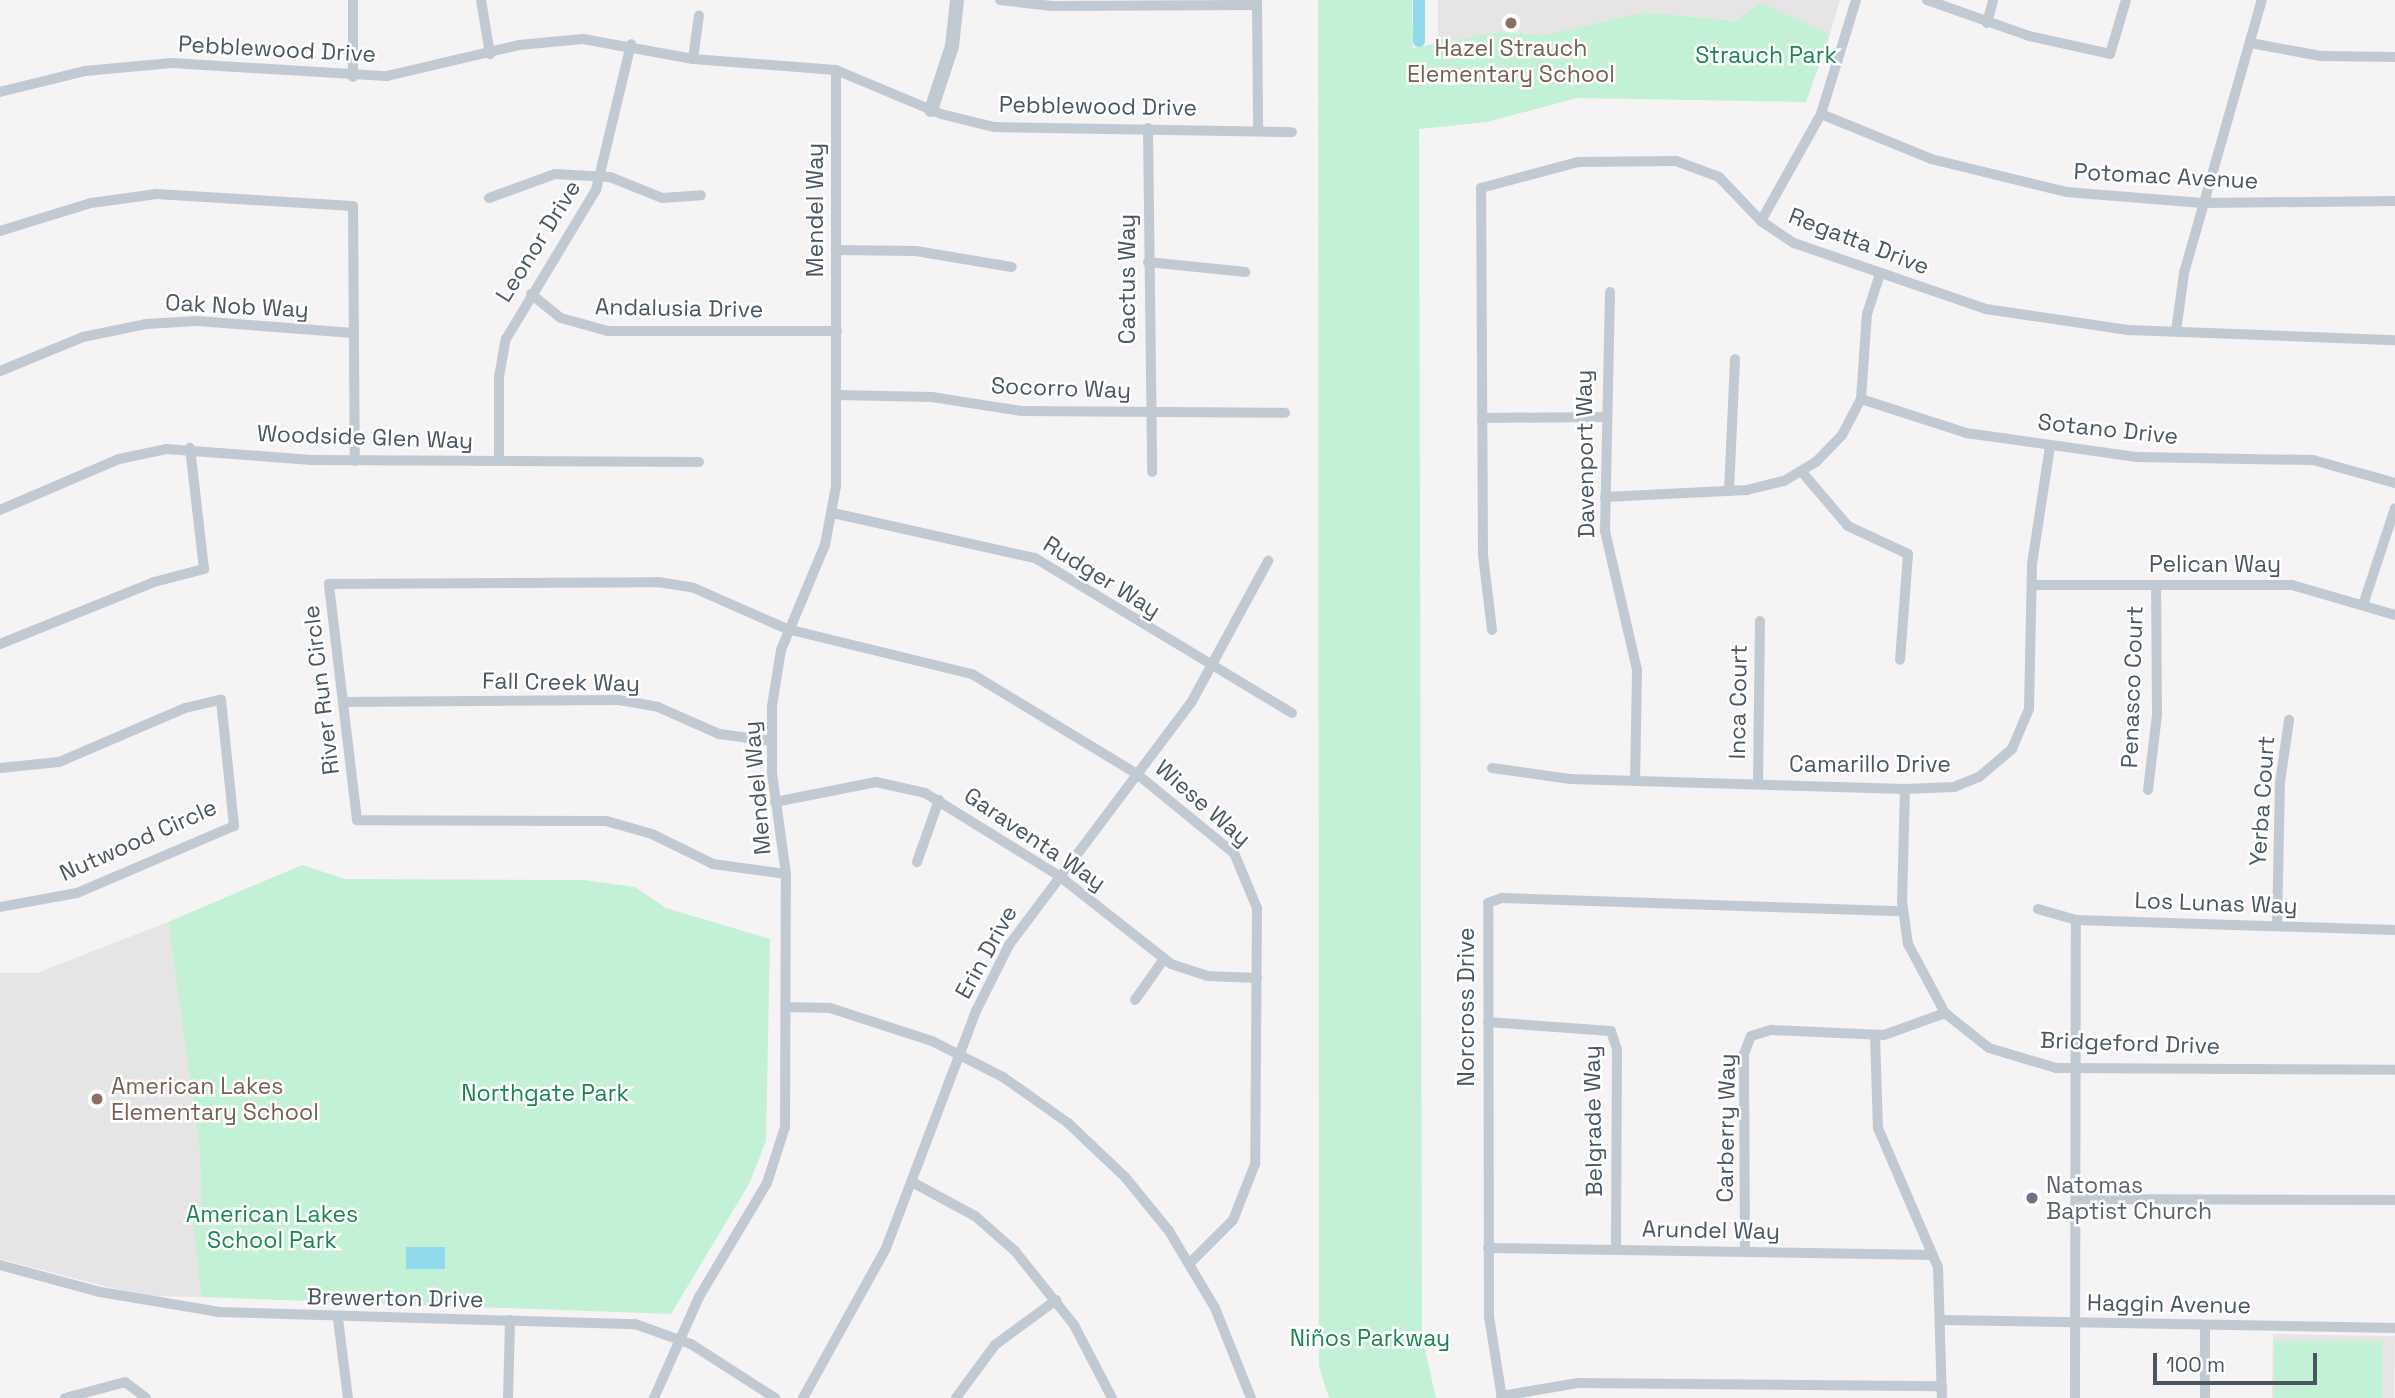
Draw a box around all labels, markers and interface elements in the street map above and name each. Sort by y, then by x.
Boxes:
marker: Hazel Strauch Elementary School [1503,15,1519,31]
street label: Pebblewood Drive [177,30,377,68]
place label: Hazel Strauch Elementary School [1407,34,1615,88]
park label: Strauch Park [1695,41,1837,69]
street label: Pebblewood Drive [999,90,1197,122]
street label: Mendel Way [801,143,829,277]
street label: Potomac Avenue [2073,157,2259,195]
street label: Leonor Drive [490,175,586,307]
street label: Regatta Drive [1785,202,1933,280]
street label: Cactus Way [1113,214,1141,344]
street label: Oak Nob Way [164,288,310,324]
street label: Andalusia Drive [595,293,763,323]
street label: Davenport Way [1570,369,1600,539]
street label: Socorro Way [990,372,1132,404]
street label: Sotano Drive [2036,408,2180,450]
street label: Woodside Glen Way [256,419,474,455]
street label: Rudger Way [1038,530,1166,624]
street label: Pelican Way [2149,550,2281,578]
street label: River Run Circle [297,604,345,776]
street label: Penasco Court [2115,605,2149,769]
street label: Inca Court [1723,644,1753,760]
street label: Fall Creek Way [482,667,640,697]
street label: Mendel Way [737,720,777,856]
street label: Yerba Court [2244,735,2280,867]
street label: Camarillo Drive [1789,750,1951,778]
street label: Wiese Way [1149,754,1257,852]
street label: Garaventa Way [959,781,1111,897]
street label: Nutwood Circle [55,793,221,887]
street label: Los Lunas Way [2134,886,2298,920]
street label: Erin Drive [949,901,1023,1003]
street label: Norcross Drive [1452,927,1480,1087]
street label: Bridgeford Drive [2039,1026,2221,1060]
street label: Belgrade Way [1578,1045,1608,1197]
street label: Carberry Way [1711,1053,1741,1203]
place label: American Lakes Elementary School [111,1072,319,1126]
park label: Northgate Park [461,1079,629,1107]
marker: American Lakes Elementary School [89,1091,105,1107]
place label: Natomas Baptist Church [2046,1171,2212,1225]
marker: Natomas Baptist Church [2024,1190,2040,1206]
park label: American Lakes School Park [186,1200,358,1254]
street label: Arundel Way [1642,1215,1780,1245]
street label: Brewerton Drive [306,1283,484,1313]
street label: Haggin Avenue [2087,1289,2251,1319]
park label: Niños Parkway [1290,1324,1450,1352]
scale bar [2157,1338,2322,1382]
text: 100 m [2166,1351,2225,1378]

